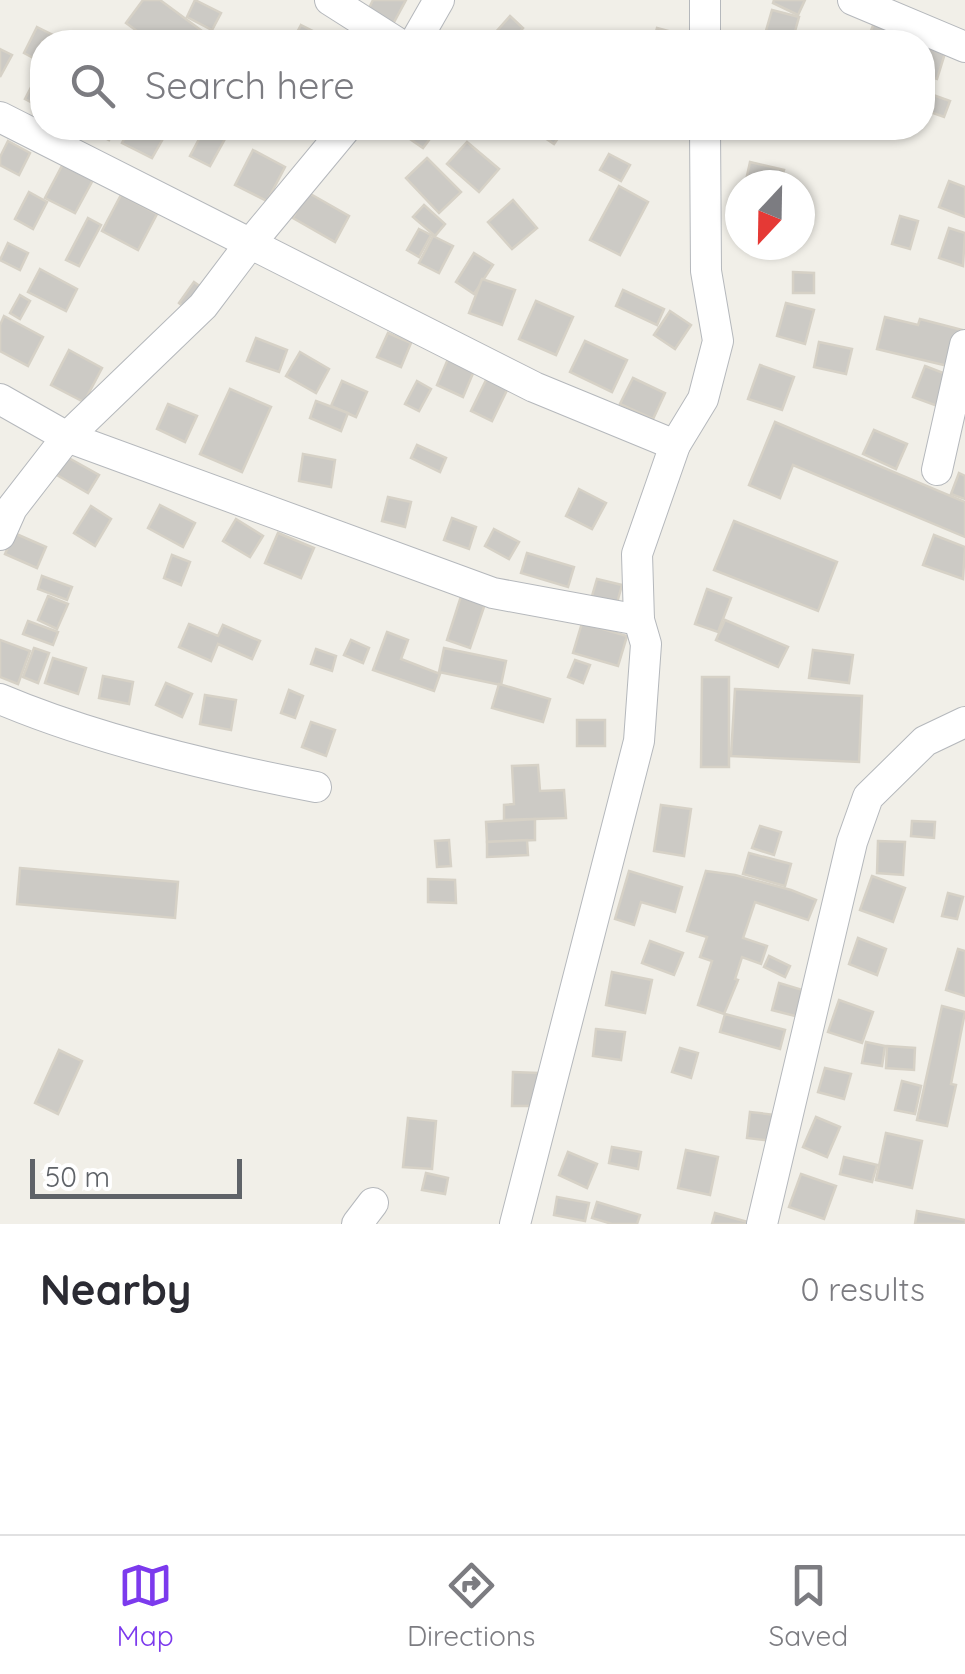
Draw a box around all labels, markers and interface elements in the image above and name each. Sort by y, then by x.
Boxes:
search box [30,30,935,140]
icon: search [65,58,120,113]
text: Search here [145,61,355,109]
north arrow [725,170,815,260]
scale bar [30,1154,242,1198]
text: 50 m [45,1159,110,1194]
text: Nearby [40,1263,191,1316]
text: 0 results [801,1269,925,1309]
tab: Map [117,1558,174,1653]
tab: Directions [407,1558,535,1653]
tab: Saved [769,1558,848,1653]

